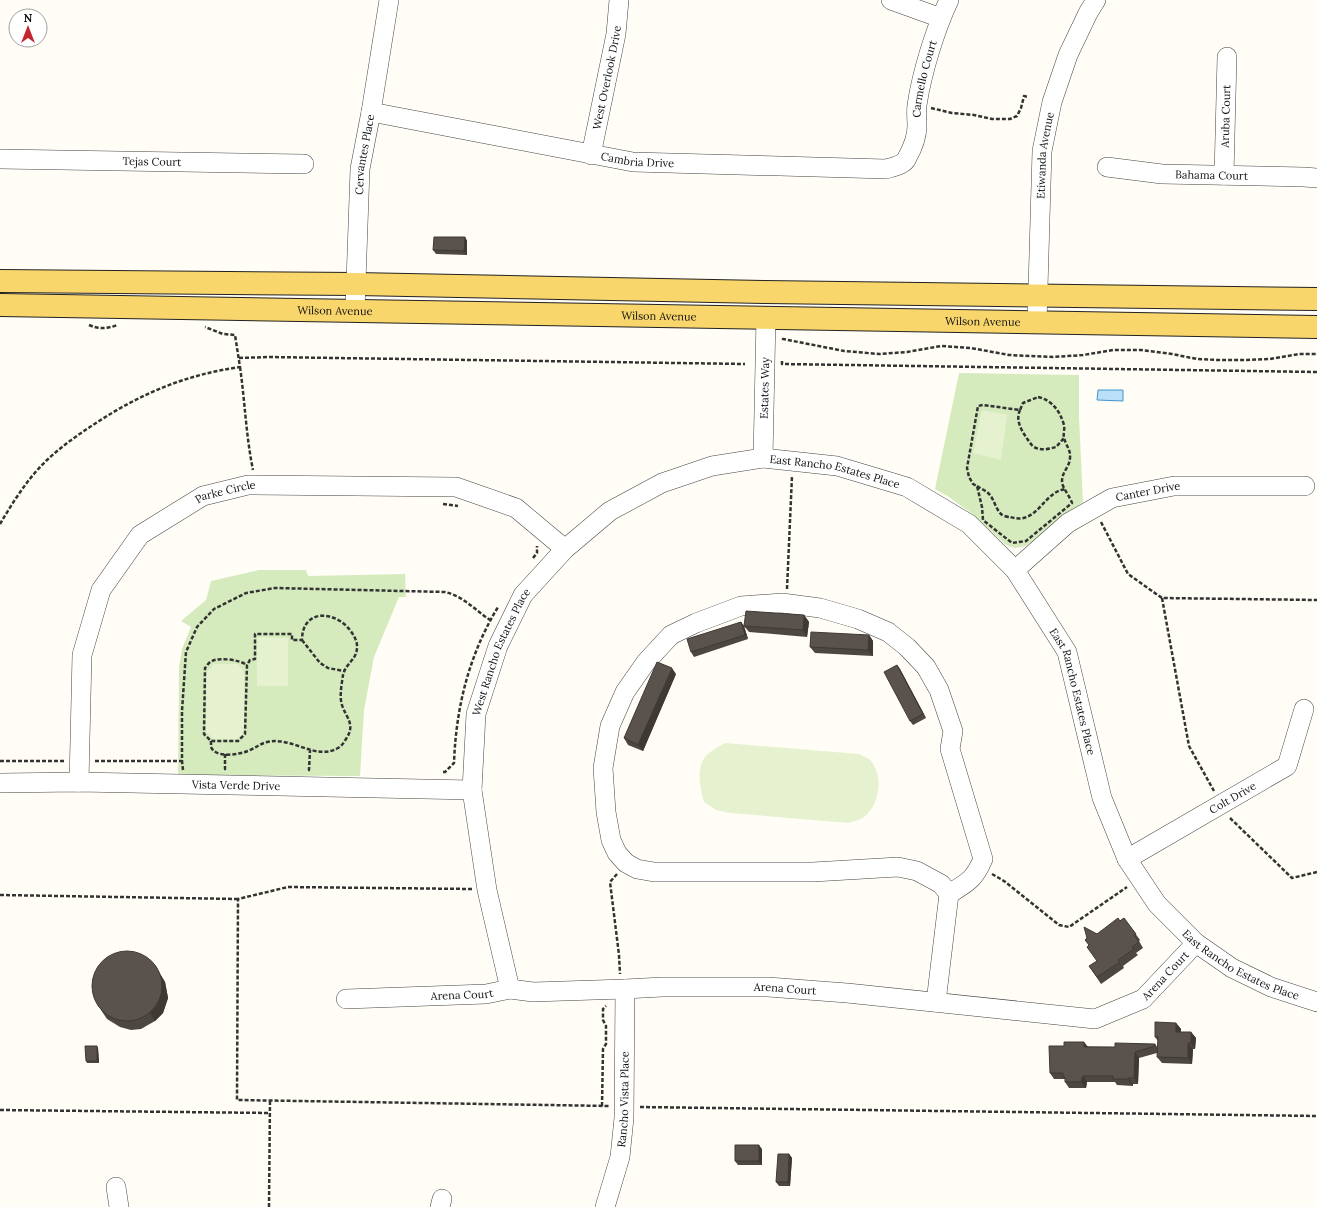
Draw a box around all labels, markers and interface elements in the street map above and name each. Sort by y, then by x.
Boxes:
north arrow [8,8,48,48]
text: N [24,11,33,25]
street label: West Overlook Drive [589,25,624,131]
street label: Carmello Court [909,38,940,118]
street label: Aruba Court [1218,84,1233,149]
street label: Etiwanda Avenue [1034,111,1057,199]
street label: Cervantes Place [352,113,377,195]
street label: Cambria Drive [600,149,674,170]
street label: Tejas Court [122,154,182,169]
street label: Bahama Court [1175,167,1249,183]
street label: Wilson Avenue [297,303,373,318]
street label: Wilson Avenue [621,308,697,324]
street label: Wilson Avenue [945,314,1021,329]
street label: Estates Way [757,357,772,419]
street label: East Rancho Estates Place [769,452,902,491]
street label: Parke Circle [192,478,255,506]
street label: Canter Drive [1114,479,1180,504]
street label: West Rancho Estates Place [469,585,533,717]
street label: East Rancho Estates Place [1047,625,1098,757]
street label: Vista Verde Drive [191,777,280,793]
street label: Colt Drive [1207,779,1258,817]
street label: East Rancho Estates Place [1179,926,1301,1003]
street label: Arena Court [1138,947,1192,1004]
street label: Arena Court [753,980,818,998]
street label: Arena Court [429,986,495,1003]
street label: Rancho Vista Place [614,1051,632,1148]

